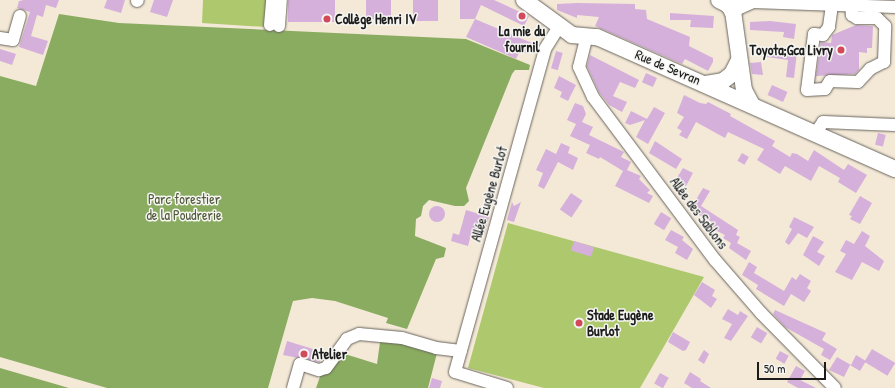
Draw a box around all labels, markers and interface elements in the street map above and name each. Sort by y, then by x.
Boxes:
place label: Collège Henri IV [335,11,416,27]
marker: La mie du fournil [517,11,527,21]
marker: Collège Henri IV [322,14,332,24]
place label: La mie du fournil [499,23,545,56]
place label: Toyota;Gca Livry [750,42,833,58]
marker: Toyota;Gca Livry [836,45,846,55]
street label: Rue de Sevran [633,46,703,88]
street label: Allée Eugène Burlot [467,144,511,244]
street label: Allée des Sablons [667,174,731,252]
park label: Parc forestier de la Poudrerie [146,191,222,224]
place label: Stade Eugène Burlot [587,307,653,340]
marker: Stade Eugène Burlot [574,318,584,328]
place label: Atelier [312,346,347,362]
marker: Atelier [299,349,309,359]
scale bar [759,354,828,380]
text: 50 m [764,360,785,377]

